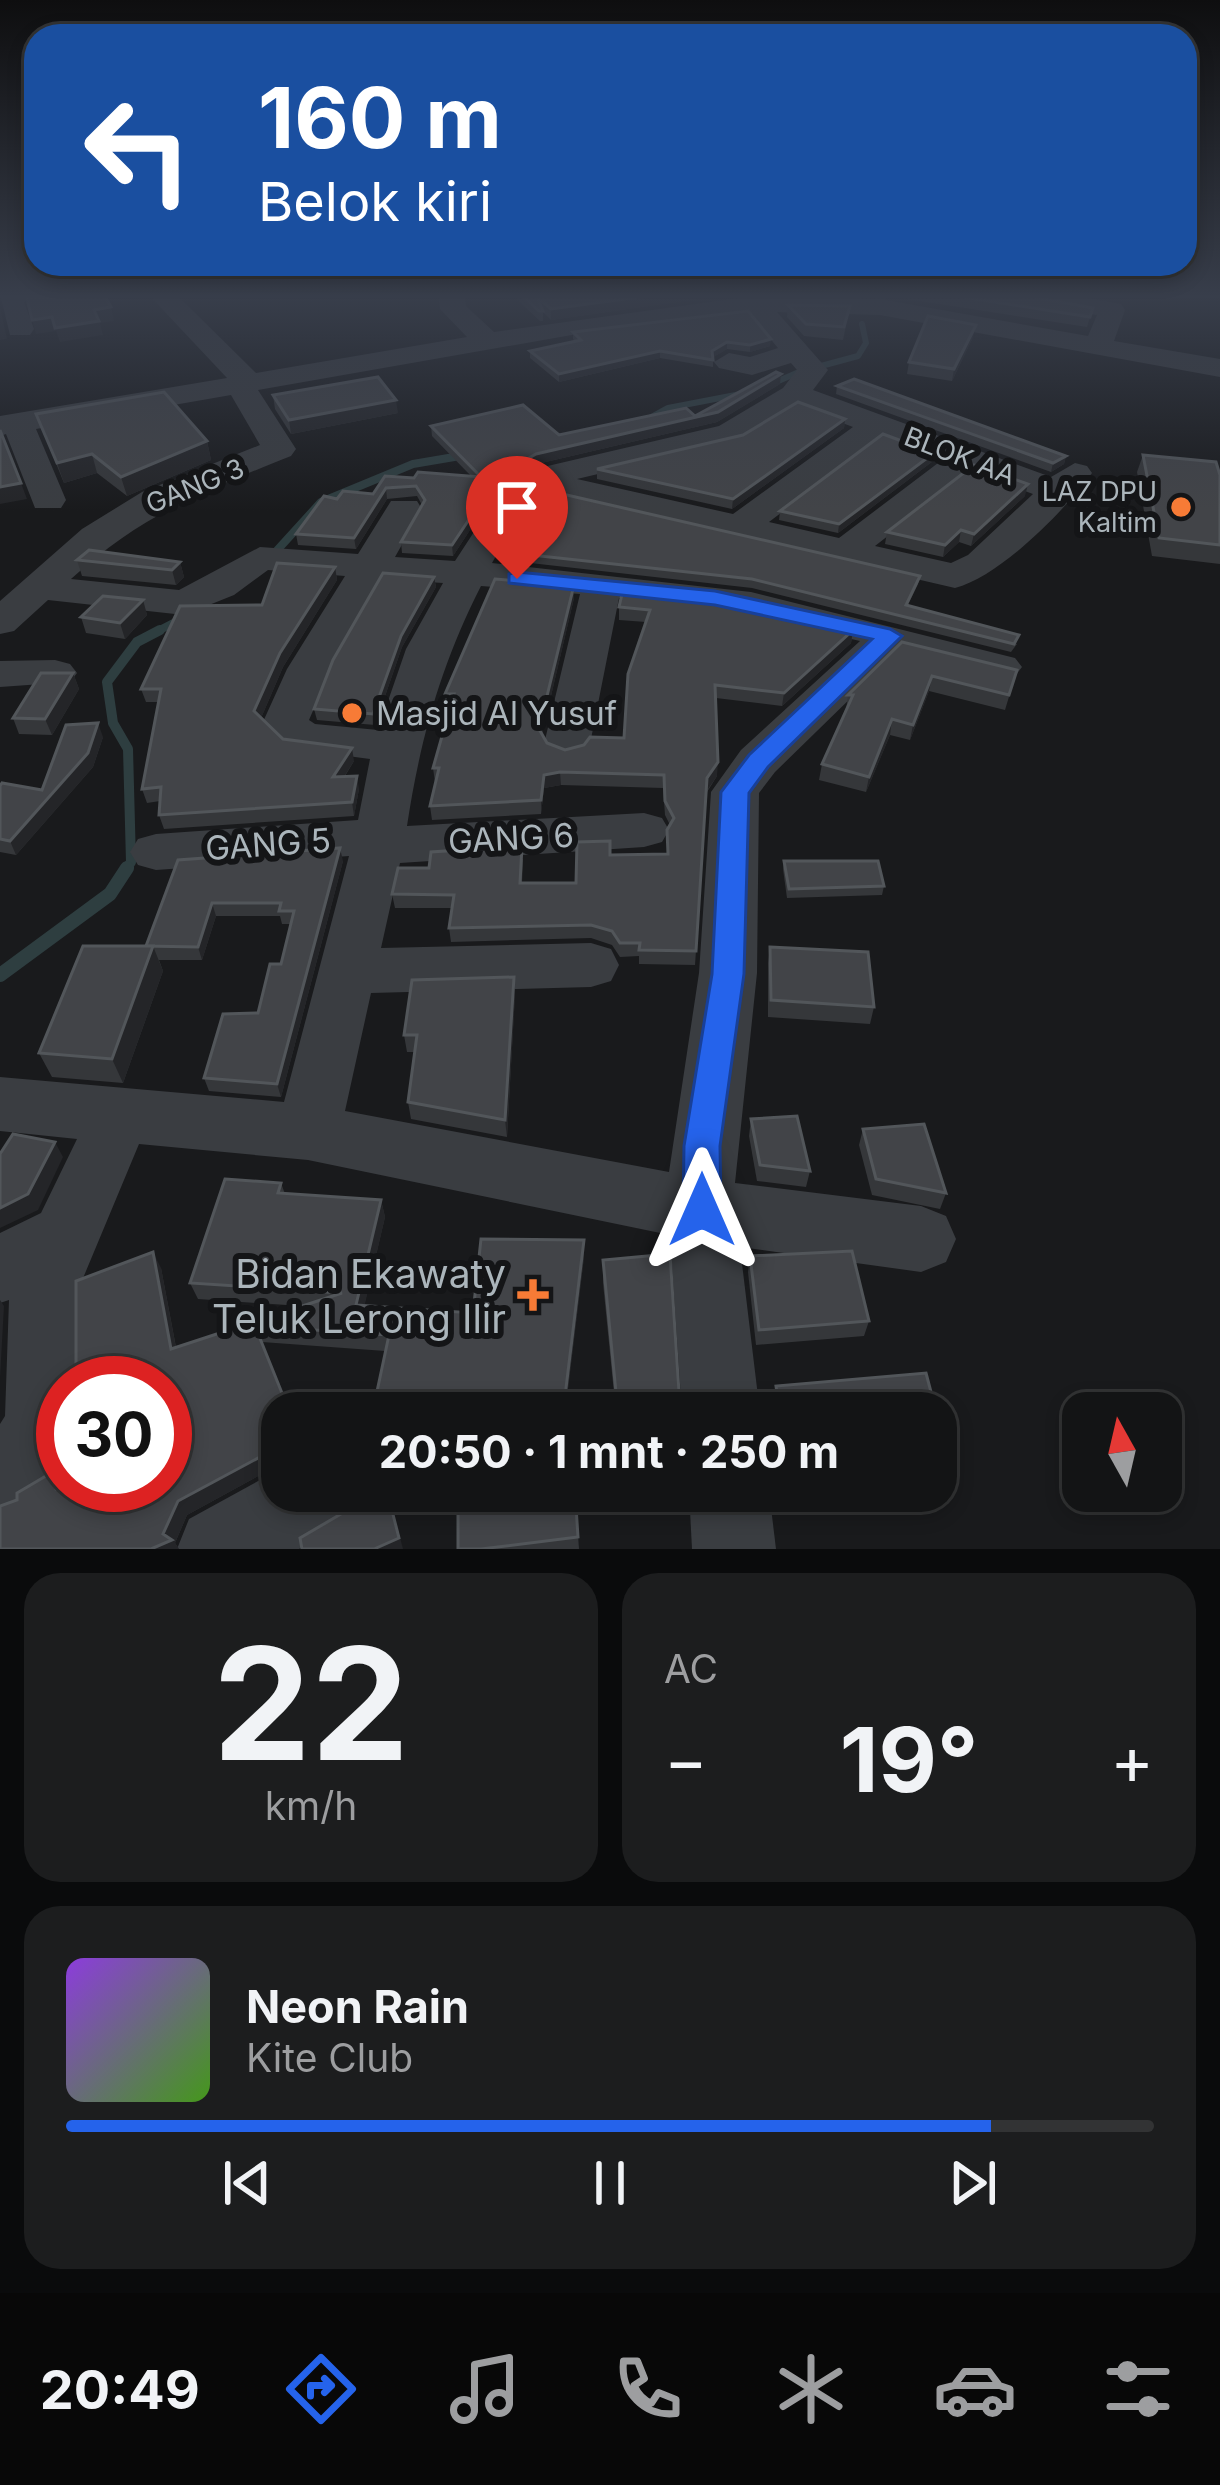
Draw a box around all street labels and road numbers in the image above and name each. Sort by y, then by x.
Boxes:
street label: BLOK AA [900,420,1020,492]
street label: GANG 3 [141,451,249,521]
street label: GANG 6 [447,815,575,861]
street label: GANG 5 [204,820,332,868]

